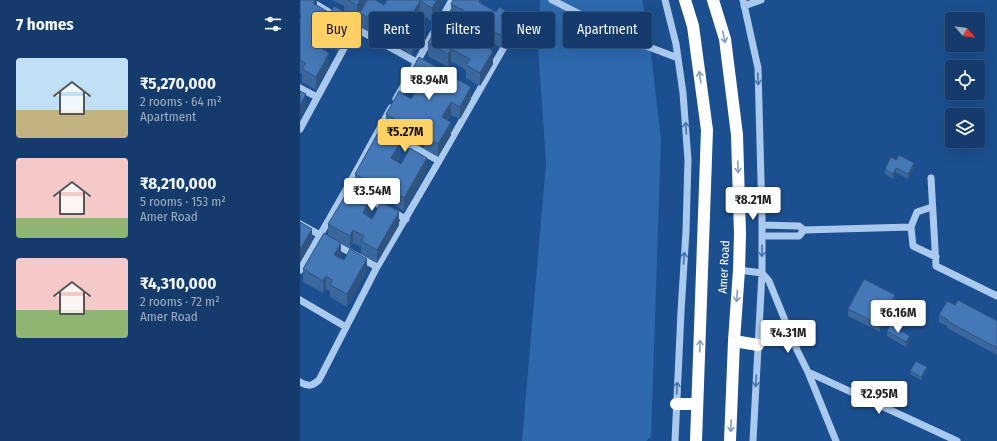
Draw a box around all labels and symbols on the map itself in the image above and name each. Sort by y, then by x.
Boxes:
north arrow [945,12,985,52]
one-way arrow [720,31,728,44]
pin: ₹8.94M [396,67,462,101]
one-way arrow [696,71,704,84]
one-way arrow [754,72,762,85]
pin: ₹5.27M [372,119,438,153]
one-way arrow [682,122,689,135]
one-way arrow [734,160,741,173]
pin: ₹3.54M [339,178,405,212]
pin: ₹8.21M [720,187,786,221]
street label: Amer Road [716,240,732,294]
one-way arrow [758,244,766,257]
one-way arrow [681,252,688,265]
one-way arrow [734,289,741,302]
pin: ₹6.16M [865,300,931,334]
pin: ₹4.31M [755,320,821,354]
one-way arrow [696,340,703,353]
one-way arrow [753,374,760,387]
pin: ₹2.95M [846,381,912,415]
one-way arrow [673,382,681,395]
one-way arrow [727,419,734,432]

